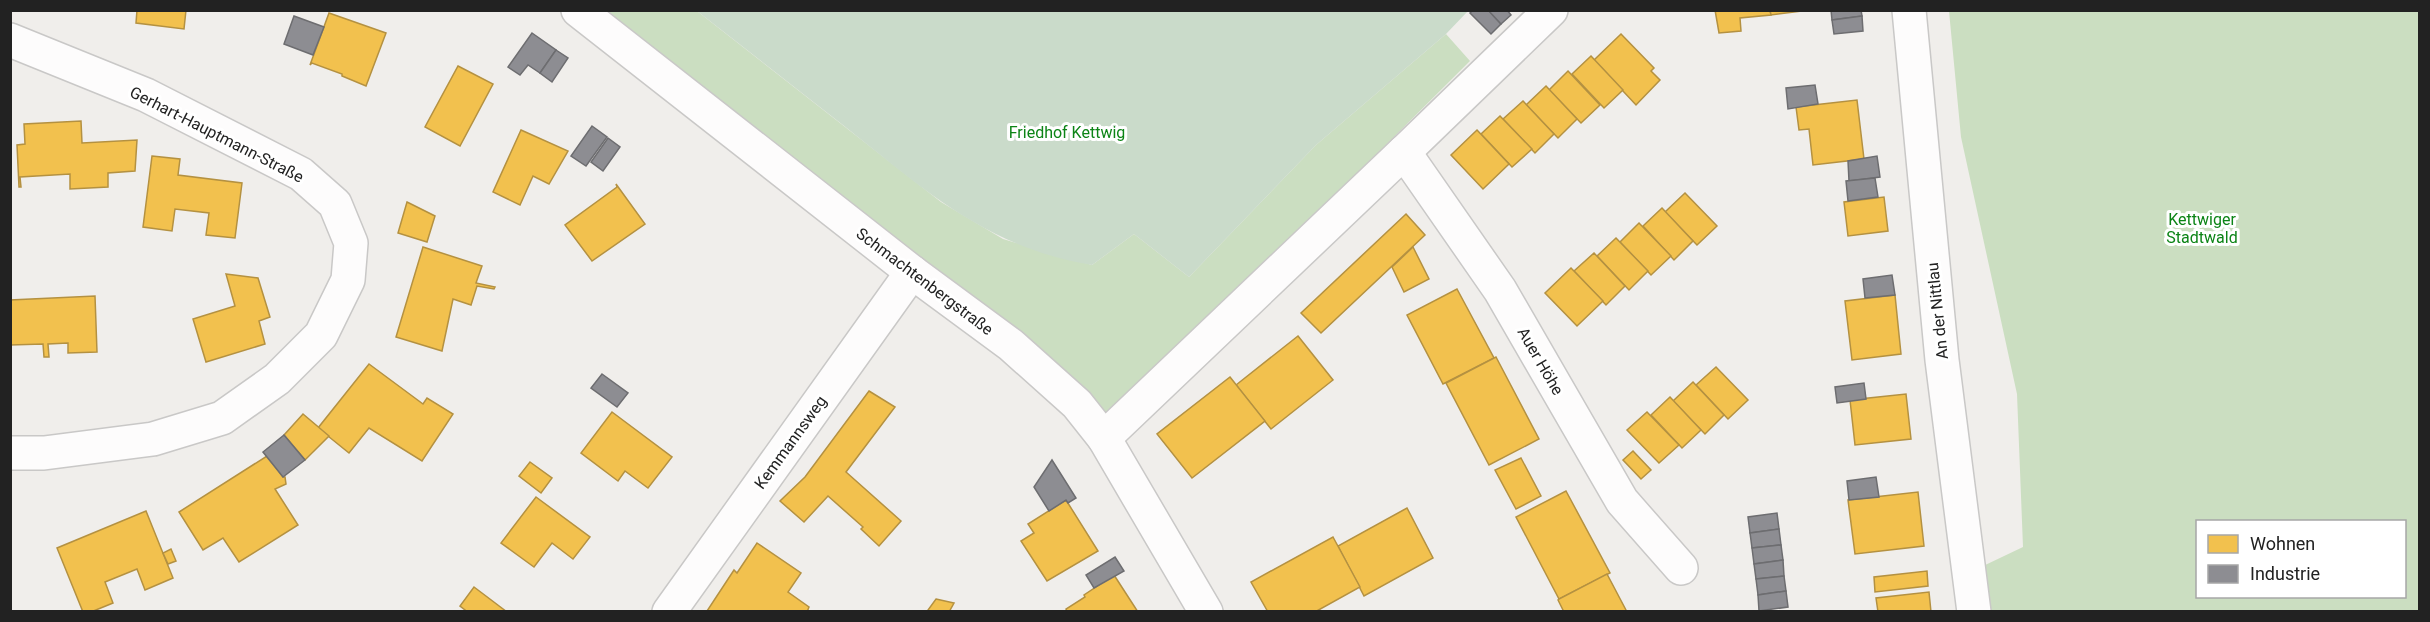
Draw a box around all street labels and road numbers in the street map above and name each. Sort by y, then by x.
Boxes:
street label: Gerhart-Hauptmann-Straße [127,82,307,187]
street label: Schmachtenbergstraße [853,224,997,339]
street label: An der Nittlau [1923,262,1952,360]
street label: Auer Höhe [1514,324,1568,398]
street label: Kemmannsweg [750,392,831,493]

